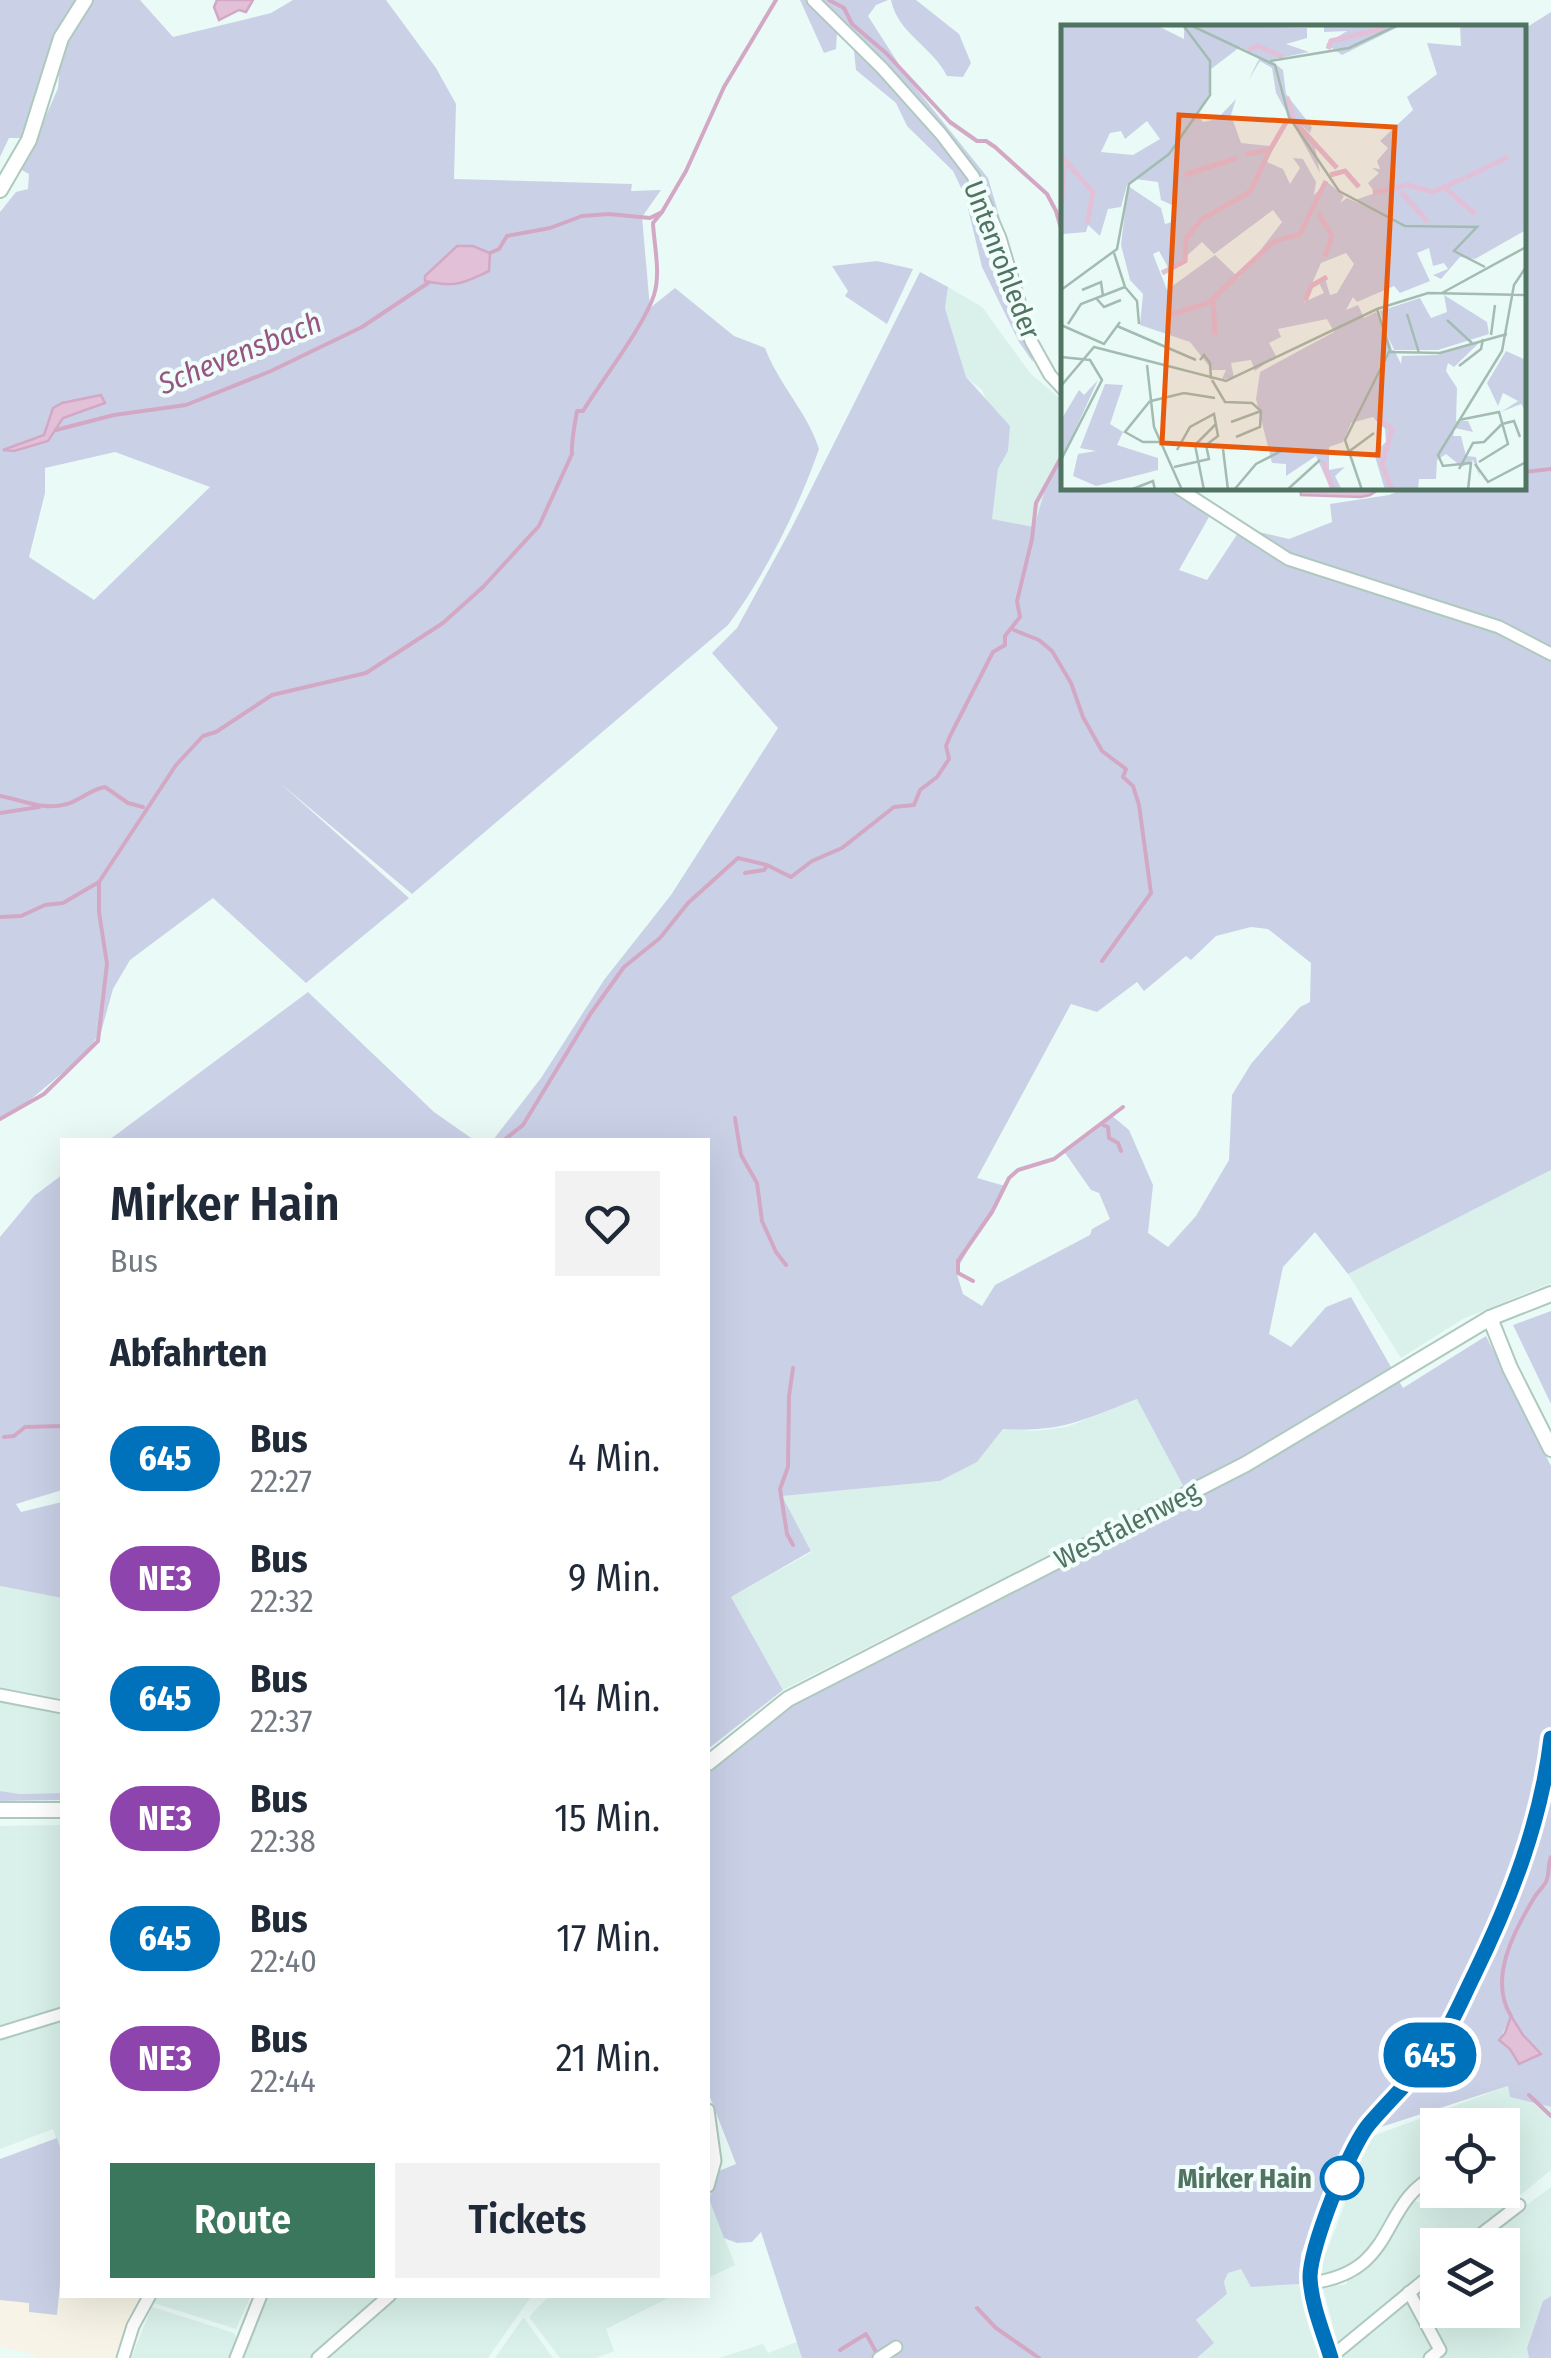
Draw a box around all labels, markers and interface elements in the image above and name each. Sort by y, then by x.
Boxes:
inset map [1061,25,1526,490]
street label: Untenrohleder [957,176,1047,344]
water label: Schevensbach [152,304,327,402]
button: heart [555,1171,660,1276]
text: Mirker Hain [110,1175,340,1233]
text: Bus [110,1242,158,1280]
text: Abfahrten [110,1330,268,1376]
text: Bus [250,1416,308,1462]
text: 4 Min. [568,1435,660,1481]
text: 645 [138,1437,192,1479]
text: 22:27 [250,1462,312,1500]
street label: Westfalenweg [1049,1474,1206,1576]
text: Bus [250,1536,308,1582]
text: 9 Min. [568,1555,660,1601]
text: NE3 [138,1557,192,1599]
text: 22:32 [250,1582,314,1620]
text: Bus [250,1656,308,1702]
text: 14 Min. [553,1675,660,1721]
text: 645 [138,1677,192,1719]
text: 22:37 [250,1702,313,1740]
text: Bus [250,1776,308,1822]
text: 15 Min. [554,1795,660,1841]
text: NE3 [138,1797,192,1839]
text: 22:38 [250,1822,316,1860]
text: Bus [250,1896,308,1942]
text: 17 Min. [556,1915,660,1961]
text: 645 [138,1917,192,1959]
text: 22:40 [250,1942,317,1980]
text: Bus [250,2016,308,2062]
line badge: 645 [1372,2022,1488,2088]
text: 645 [1403,2034,1457,2076]
text: 21 Min. [556,2035,660,2081]
text: NE3 [138,2037,192,2079]
text: 22:44 [250,2062,316,2100]
map controls [1420,2108,1520,2328]
button: locate [1420,2108,1520,2208]
marker: Mirker Hain [1321,2157,1363,2199]
place label: Mirker Hain [1177,2162,1312,2195]
button: Route [110,2163,375,2278]
button: Tickets [395,2163,660,2278]
button: layers [1420,2228,1520,2328]

